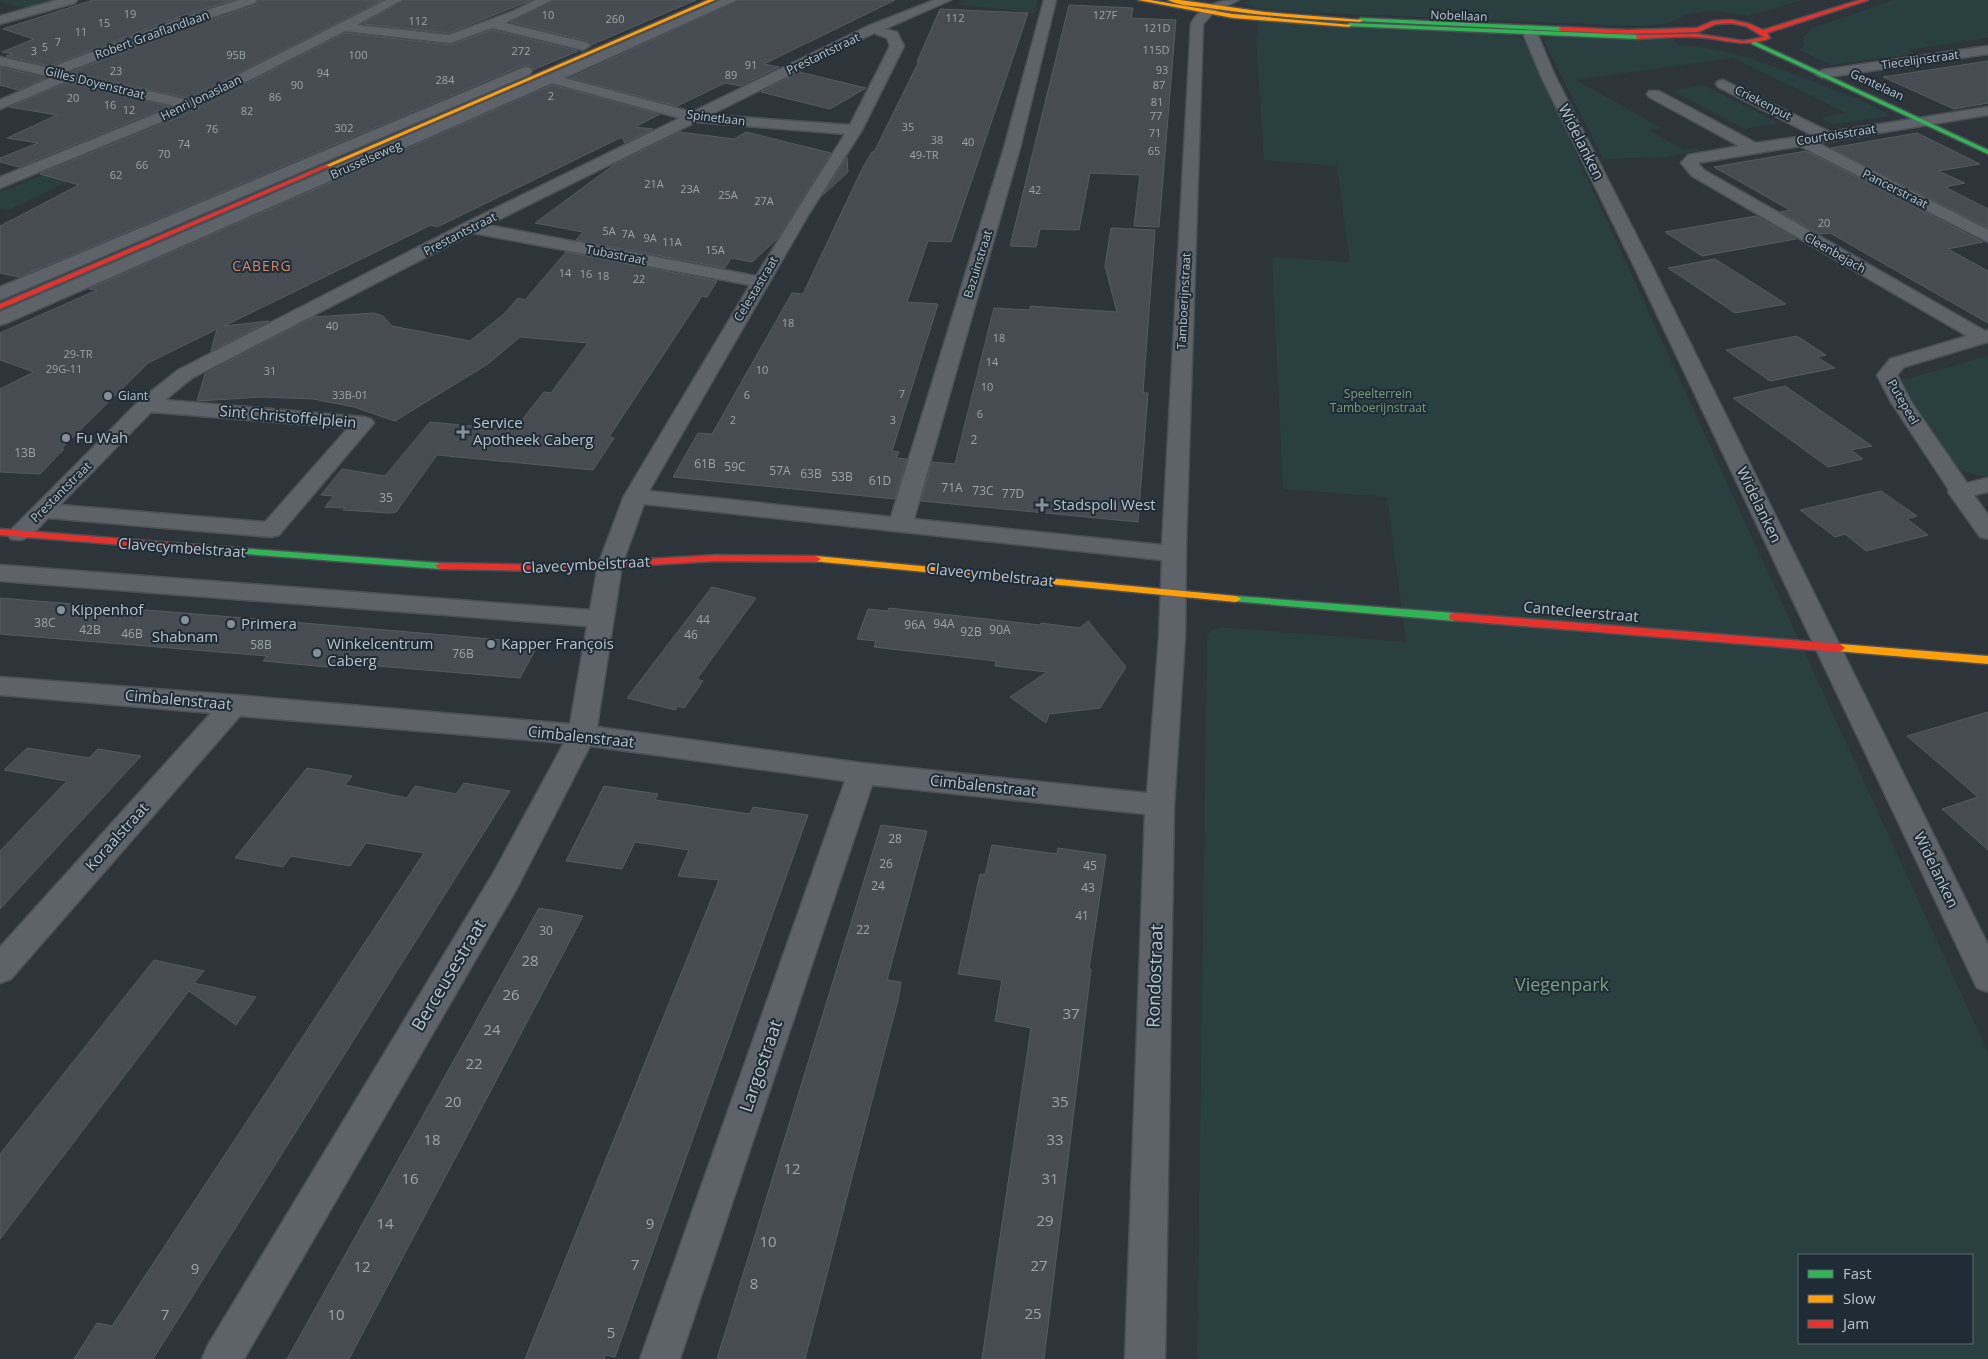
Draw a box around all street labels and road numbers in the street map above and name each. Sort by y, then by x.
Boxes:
street label: Robert Graaflandlaan [92,6,211,63]
street label: Nobellaan [1430,6,1488,25]
street label: Prestantstraat [783,28,862,79]
street label: Tiecelijnstraat [1880,46,1960,73]
street label: Gilles Doyenstraat [44,62,147,103]
street label: Gentelaan [1848,65,1907,104]
street label: Henri Jonaslaan [158,71,244,124]
street label: Criekenput [1732,81,1795,124]
street label: Widelanken [1554,100,1609,183]
street label: Spinetlaan [686,105,746,130]
street label: Courtoisstraat [1795,120,1877,149]
street label: Brusselseweg [328,136,405,183]
street label: Pancerstraat [1860,165,1931,212]
street label: Prestantstraat [420,208,499,259]
street label: Bazuinstraat [959,228,996,300]
street label: Cleenbejach [1801,228,1869,277]
street label: Tubastraat [585,240,647,269]
street label: Tamboerijnstraat [1172,252,1195,350]
street label: Celestastraat [729,253,782,325]
street label: Putepeel [1884,376,1923,427]
street label: Sint Christoffelplein [219,400,357,432]
street label: Prestantstraat [26,457,95,526]
street label: Widelanken [1733,463,1787,546]
street label: Clavecymbelstraat [117,533,247,561]
street label: Clavecymbelstraat [521,551,650,577]
street label: Clavecymbelstraat [925,557,1055,591]
street label: Cantecleerstraat [1523,596,1639,626]
street label: Cimbalenstraat [124,684,232,714]
street label: Cimbalenstraat [527,720,635,752]
street label: Cimbalenstraat [929,769,1037,801]
street label: Koraalstraat [80,798,152,875]
street label: Widelanken [1910,828,1964,911]
street label: Berceusestraat [405,914,491,1035]
street label: Rondostraat [1140,924,1168,1028]
street label: Largostraat [733,1016,787,1115]

